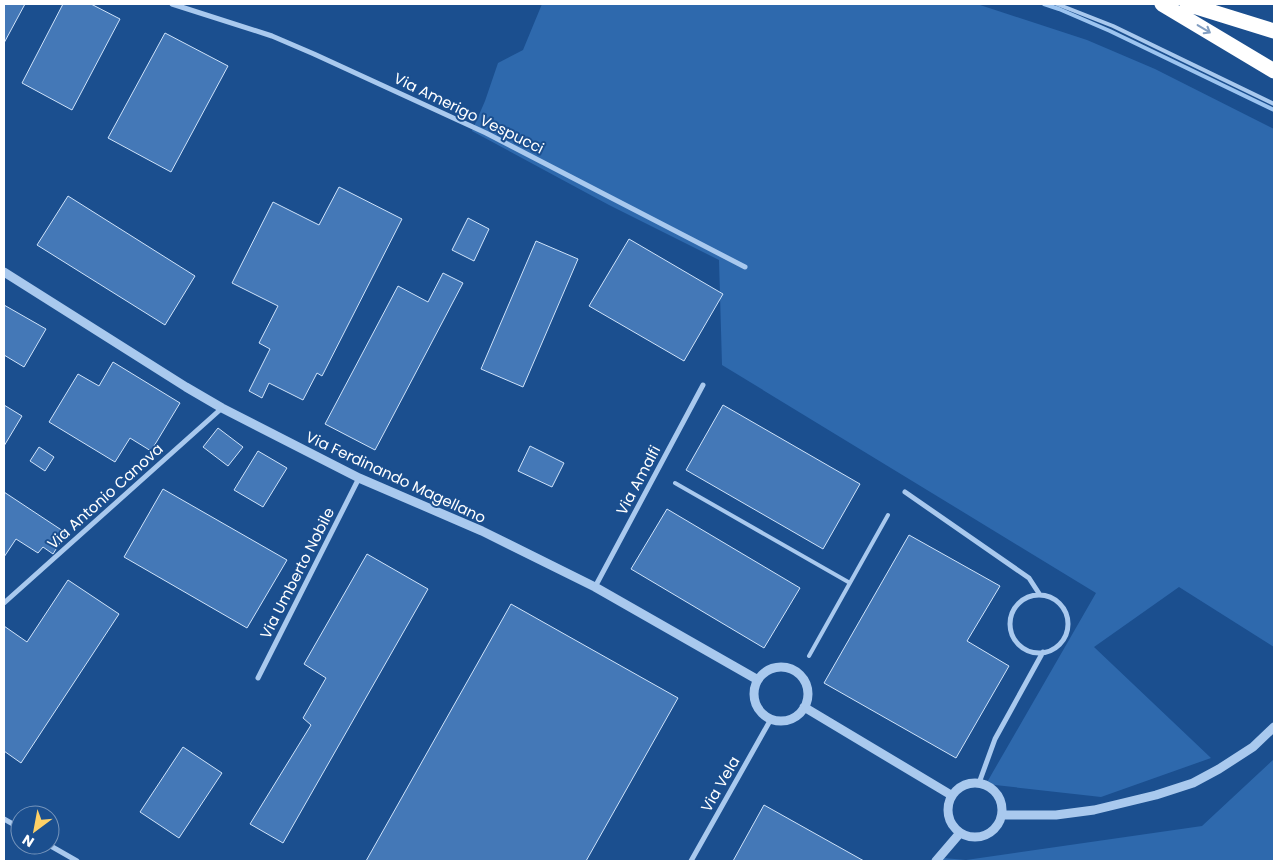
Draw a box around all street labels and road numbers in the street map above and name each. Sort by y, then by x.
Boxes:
street label: Via Amerigo Vespucci [390,67,548,159]
street label: Via Ferdinando Magellano [302,426,490,528]
street label: Via Antonio Canova [43,438,167,554]
street label: Via Amalfi [611,442,665,518]
street label: Via Umberto Nobile [255,504,339,642]
street label: Via Vela [696,752,744,816]

